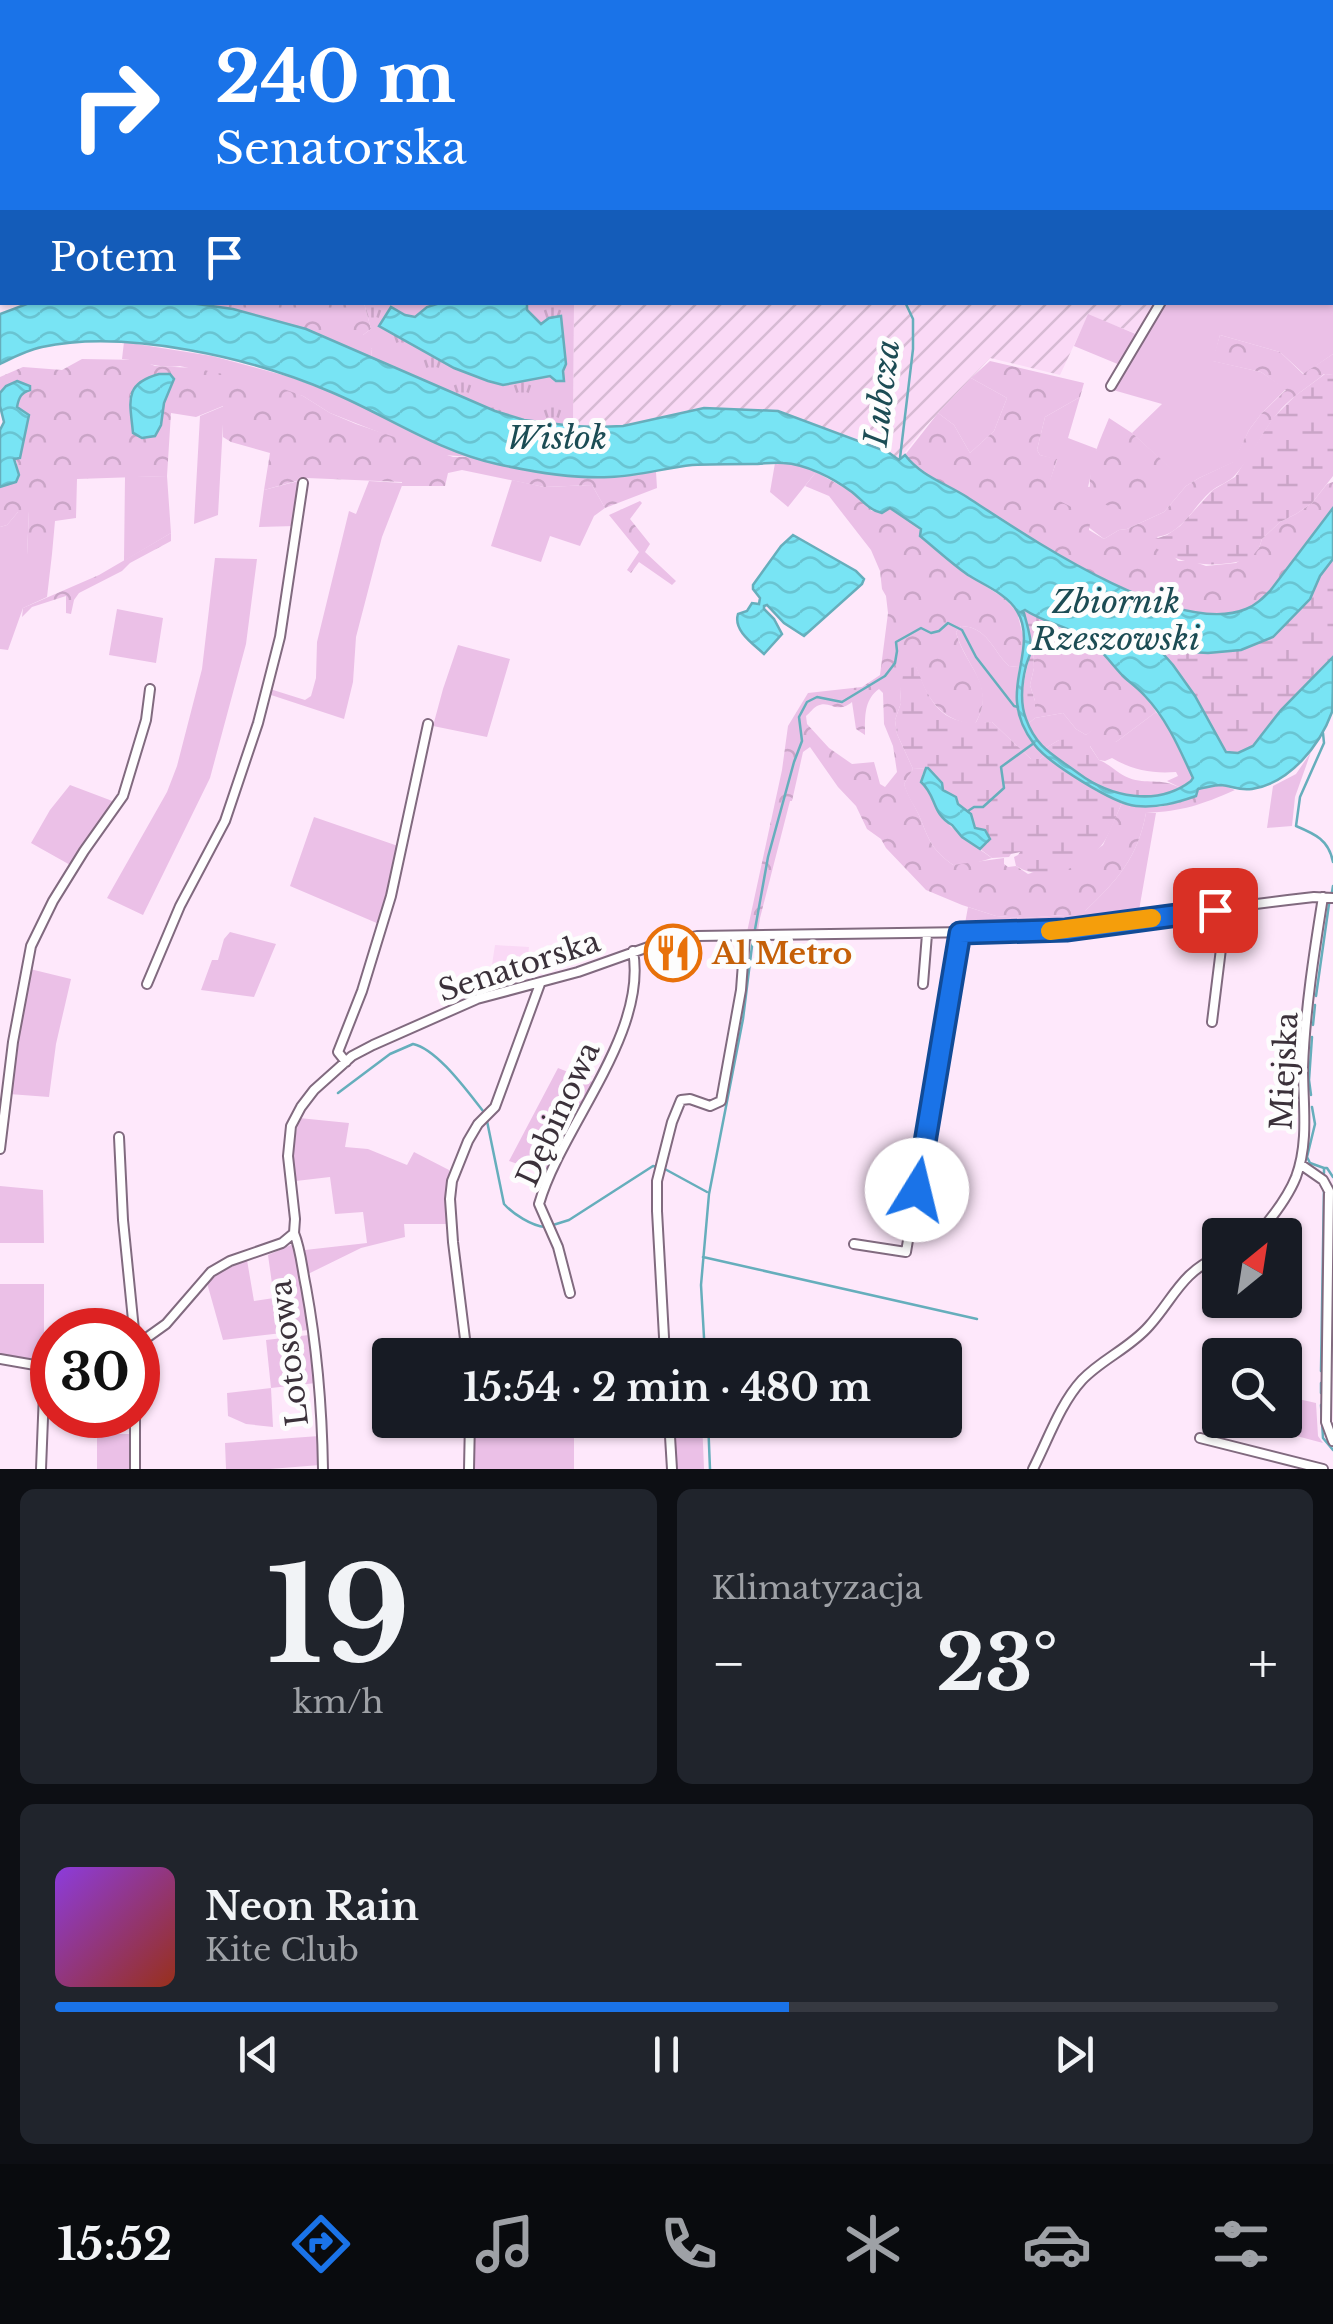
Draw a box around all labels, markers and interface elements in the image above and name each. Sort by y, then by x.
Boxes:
text: 240 m [215,34,456,121]
icon: right [50,40,180,170]
text: Senatorska [215,120,467,176]
icon: arrive [197,230,252,285]
text: Potem [50,234,177,281]
water label: Lubcza [856,337,908,450]
water label: Wisłok [507,418,607,458]
water label: Zbiornik Rzeszowski [1031,582,1200,659]
pin [1173,868,1258,953]
icon: arrive [1188,883,1243,938]
street label: Senatorska [433,922,605,1010]
restaurant icon: Al Metro [643,923,703,983]
place label: Al Metro [711,935,852,972]
street label: Miejska [1262,1011,1306,1131]
street label: Dębinowa [508,1036,608,1192]
position arrow [865,1138,969,1242]
north arrow [1202,1218,1302,1318]
map controls [1202,1218,1302,1438]
street label: Lotosowa [262,1277,316,1428]
speed limit sign: 30 [30,1308,160,1438]
button: search [1202,1338,1302,1438]
text: 15:54 · 2 min · 480 m [463,1364,871,1411]
text: 19 [266,1536,410,1697]
text: Klimatyzacja [712,1568,923,1608]
text: 23° [936,1617,1058,1710]
text: − [712,1630,746,1698]
text: + [1248,1630,1278,1698]
text: km/h [293,1682,384,1722]
text: Neon Rain [205,1883,419,1930]
text: Kite Club [205,1930,359,1970]
icon: previous [231,2027,286,2082]
icon: pause [639,2027,694,2082]
icon: next [1047,2027,1102,2082]
icon: directions [286,2209,356,2279]
icon: music [470,2209,540,2279]
icon: phone [654,2209,724,2279]
icon: climate [838,2209,908,2279]
icon: car [1022,2209,1092,2279]
icon: filters [1206,2209,1276,2279]
text: 15:52 [57,2216,172,2272]

